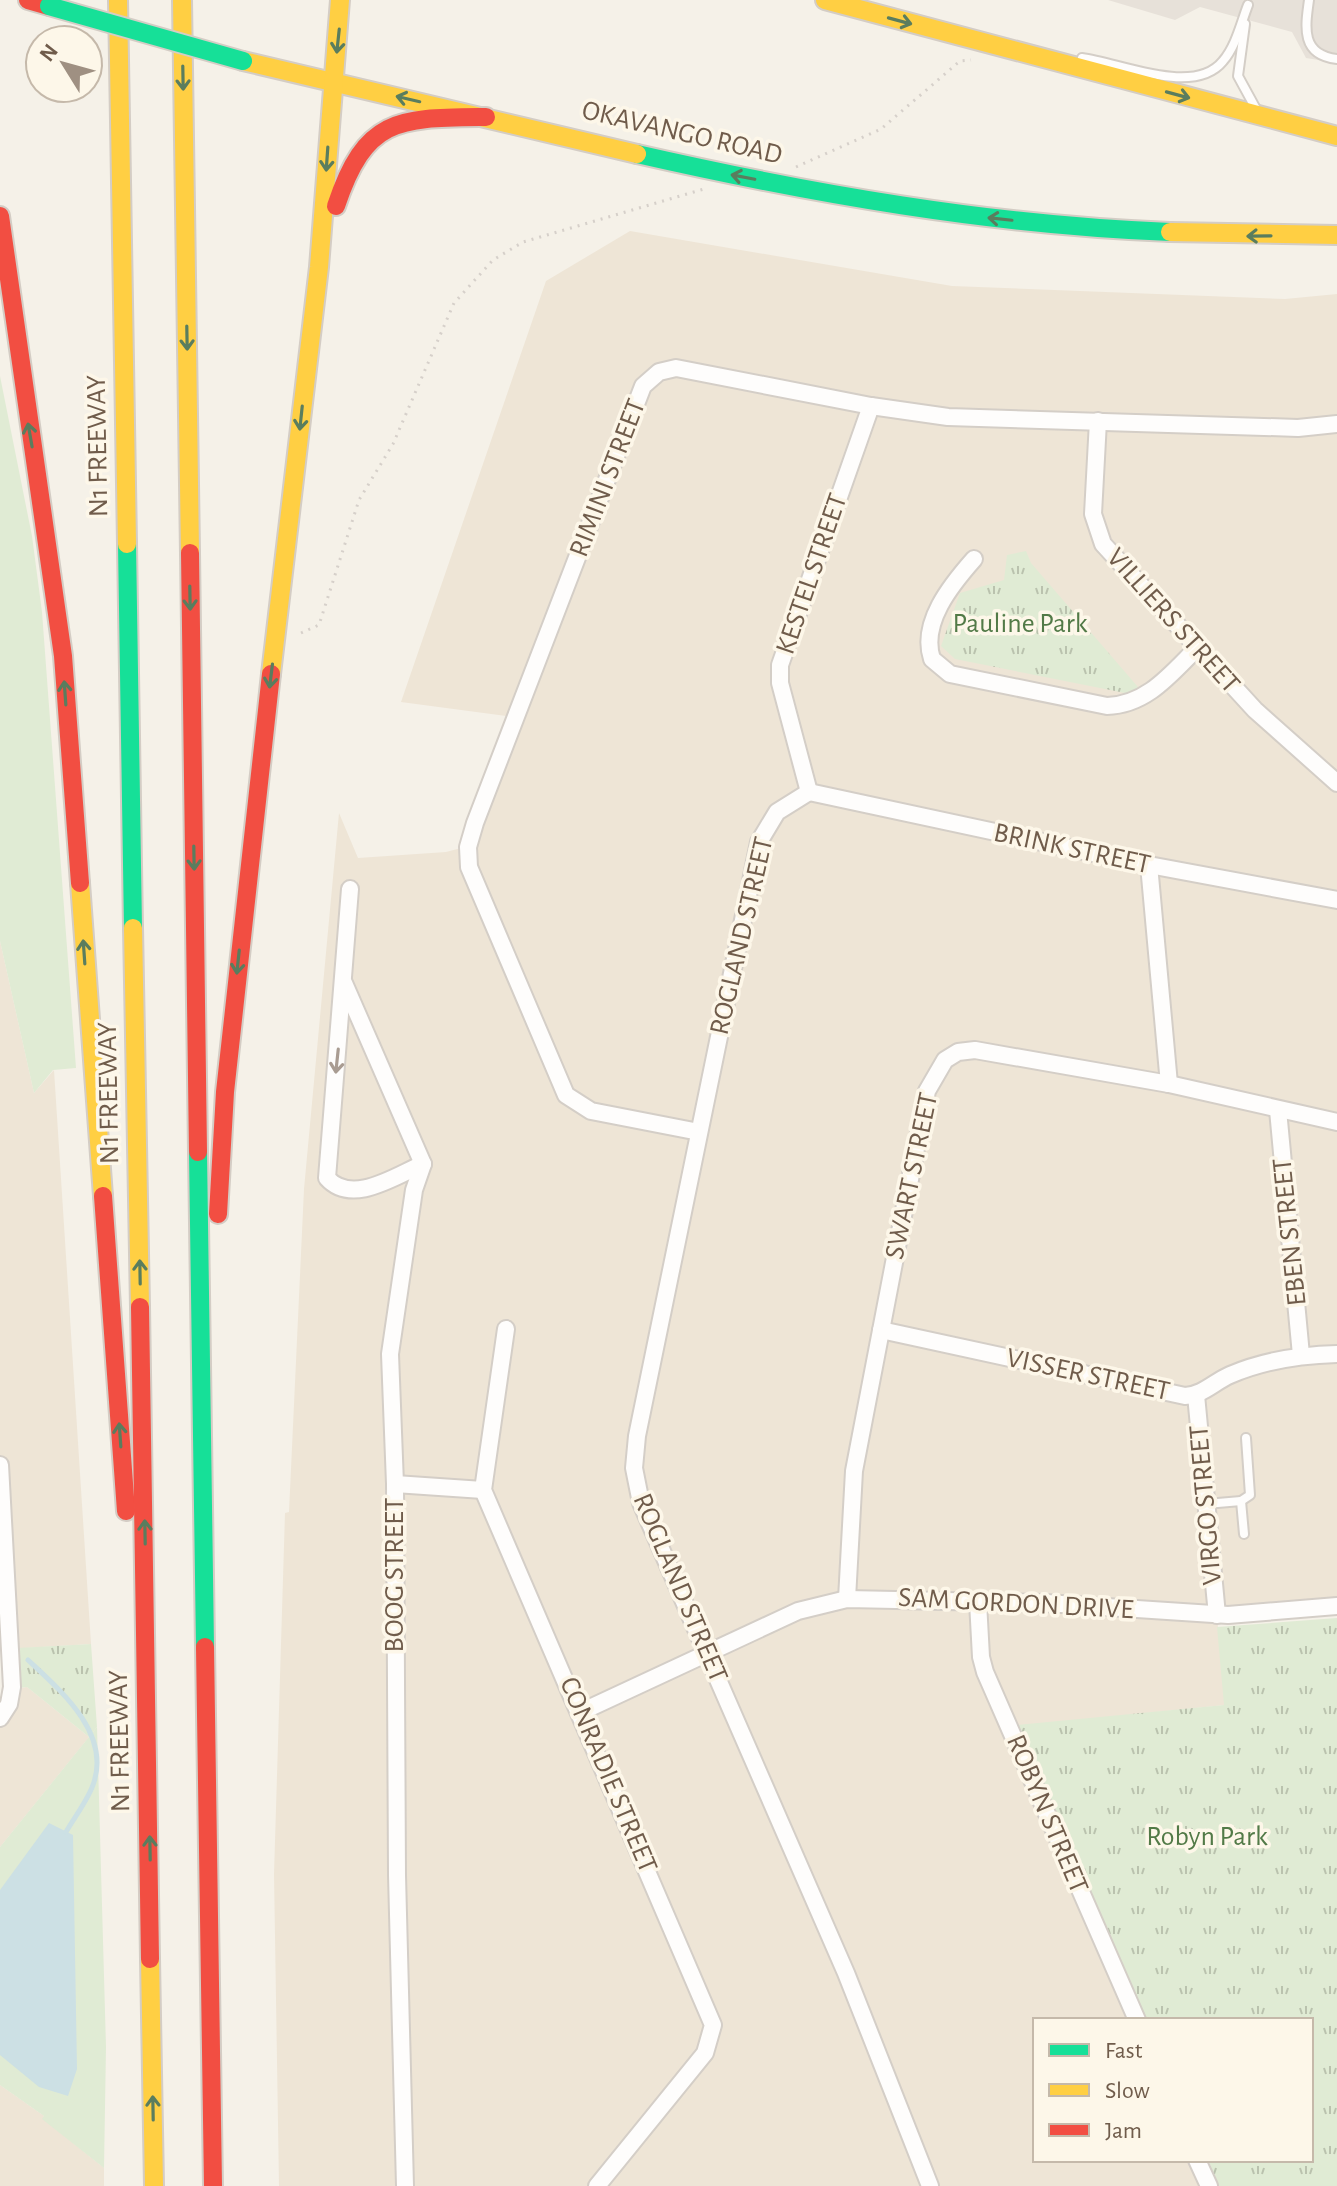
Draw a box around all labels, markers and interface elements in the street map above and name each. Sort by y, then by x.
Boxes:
one-way arrow [887,14,913,29]
north arrow [24,24,104,104]
one-way arrow [330,28,345,53]
text: N [35,40,62,65]
one-way arrow [175,64,190,91]
one-way arrow [1165,88,1191,103]
one-way arrow [396,90,422,105]
street label: OKAVANGO ROAD [579,96,785,170]
one-way arrow [320,145,335,172]
one-way arrow [731,169,757,184]
one-way arrow [987,212,1014,227]
one-way arrow [1246,228,1273,244]
one-way arrow [179,324,194,351]
street label: N1 FREEWAY [83,375,113,517]
street label: RIMINI STREET [565,395,651,561]
one-way arrow [293,404,308,430]
one-way arrow [21,423,36,448]
street label: KESTEL STREET [771,490,853,658]
street label: VILLIERS STREET [1101,543,1245,699]
one-way arrow [183,584,198,611]
park label: Pauline Park [952,610,1088,638]
one-way arrow [263,663,278,688]
one-way arrow [57,680,72,707]
street label: BRINK STREET [991,819,1153,879]
street label: ROGLAND STREET [706,834,778,1038]
one-way arrow [186,844,202,871]
one-way arrow [76,939,91,966]
one-way arrow [231,948,246,975]
street label: N1 FREEWAY [94,1022,124,1164]
one-way arrow [329,1047,344,1073]
street label: SWART STREET [881,1090,943,1262]
street label: EBEN STREET [1268,1156,1312,1307]
one-way arrow [132,1259,148,1286]
street label: VISSER STREET [1004,1344,1172,1406]
one-way arrow [112,1422,127,1449]
street label: VIRGO STREET [1185,1424,1227,1586]
street label: ROGLAND STREET [628,1489,733,1687]
street label: BOOG STREET [381,1497,409,1652]
one-way arrow [137,1519,152,1546]
street label: SAM GORDON DRIVE [898,1584,1134,1624]
street label: N1 FREEWAY [105,1670,135,1812]
street label: CONRADIE STREET [554,1673,662,1877]
street label: ROBYN STREET [1001,1731,1093,1898]
park label: Robyn Park [1146,1823,1268,1851]
one-way arrow [142,1835,158,1862]
legend [1033,2018,1313,2162]
text: Fast [1105,2039,1143,2063]
text: Slow [1105,2079,1150,2103]
one-way arrow [145,2095,161,2122]
text: Jam [1105,2119,1142,2143]

